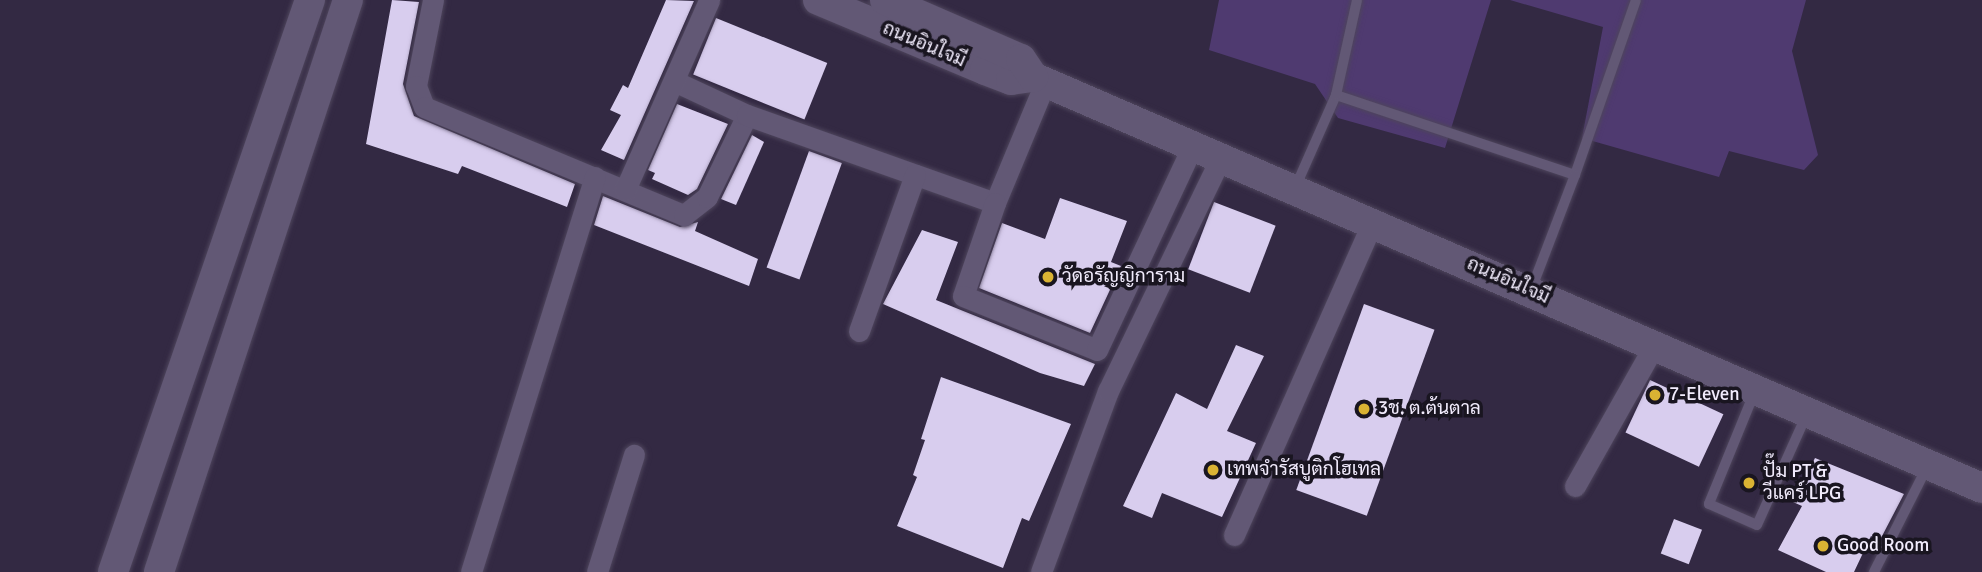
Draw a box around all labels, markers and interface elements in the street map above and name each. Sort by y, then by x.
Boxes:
street label: ถนนอินใจมี [879,17,969,73]
street label: ถนนอินใจมี [1463,253,1553,309]
place label: วัดอรัญญิการาม [1062,266,1185,288]
marker: วัดอรัญญิการาม [1040,269,1056,285]
place label: 7-Eleven [1669,384,1740,406]
marker: 7-Eleven [1647,387,1663,403]
place label: 3ช. ต.ต้นตาล [1378,398,1481,420]
marker: 3ช. ต.ต้นตาล [1356,401,1372,417]
place label: เทพจำรัสบูติกโฮเทล [1227,459,1381,481]
place label: ปั๊ม PT & วีแคร์ LPG [1763,461,1841,505]
marker: เทพจำรัสบูติกโฮเทล [1205,462,1221,478]
marker: ปั๊ม PT & วีแคร์ LPG [1741,475,1757,491]
place label: Good Room [1837,535,1929,557]
marker: Good Room [1815,538,1831,554]

